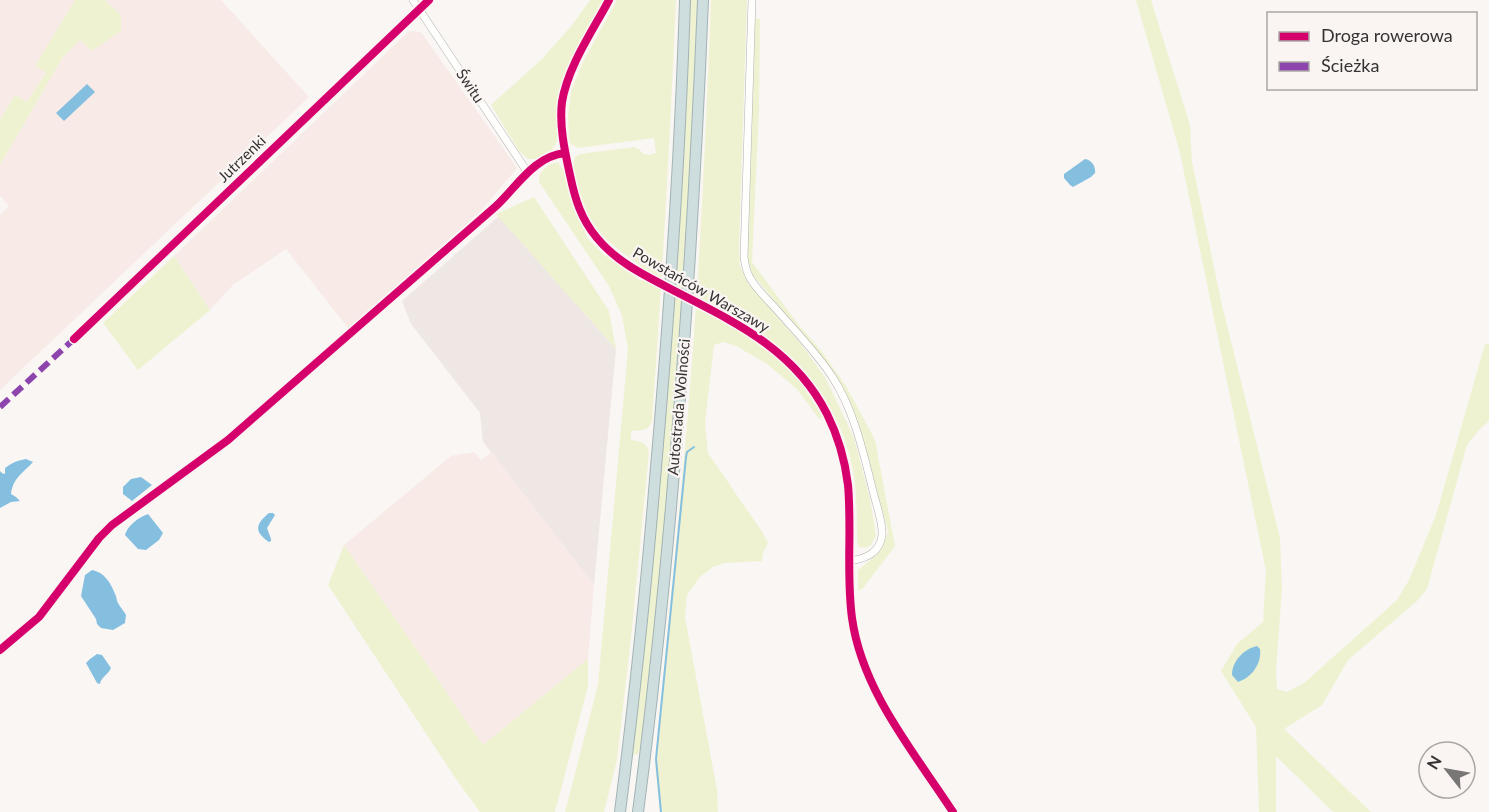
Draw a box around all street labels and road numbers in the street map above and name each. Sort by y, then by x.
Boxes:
street label: Świtu [453,65,489,106]
street label: Jutrzenki [214,131,269,185]
street label: Powstańców Warszawy [630,243,773,336]
street label: Autostrada Wolności [663,338,693,476]

